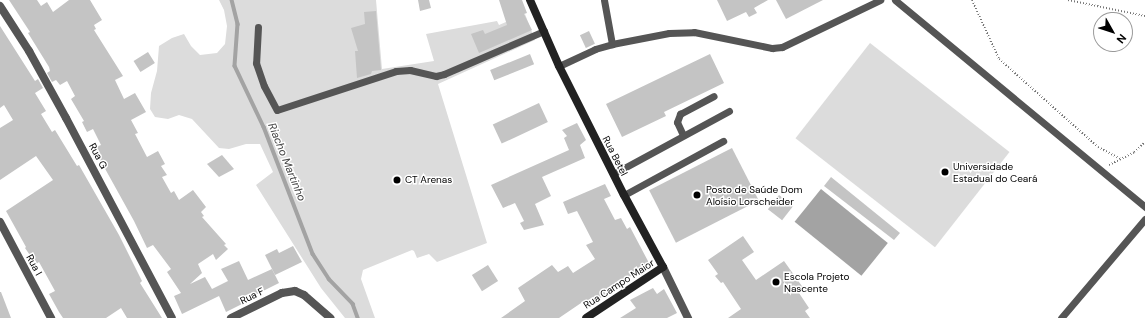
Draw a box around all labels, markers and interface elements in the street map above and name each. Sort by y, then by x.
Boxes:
north arrow [1093,12,1133,52]
text: N [1114,31,1130,46]
water label: Riacho Martinho [265,121,309,203]
street label: Rua Betel [600,134,630,178]
street label: Rua G [86,141,110,171]
place label: Universidade Estadual do Ceará [953,160,1037,184]
marker: Universidade Estadual do Ceará [940,167,950,177]
place label: CT Arenas [405,174,452,186]
marker: CT Arenas [392,175,402,185]
place label: Posto de Saúde Dom Aloísio Lorscheider [706,183,803,206]
marker: Posto de Saúde Dom Aloísio Lorscheider [691,189,703,201]
street label: Rua I [24,252,44,278]
street label: Rua Campo Maior [581,257,657,311]
place label: Escola Projeto Nascente [784,270,850,294]
marker: Escola Projeto Nascente [771,277,781,287]
street label: Rua F [238,285,266,307]

